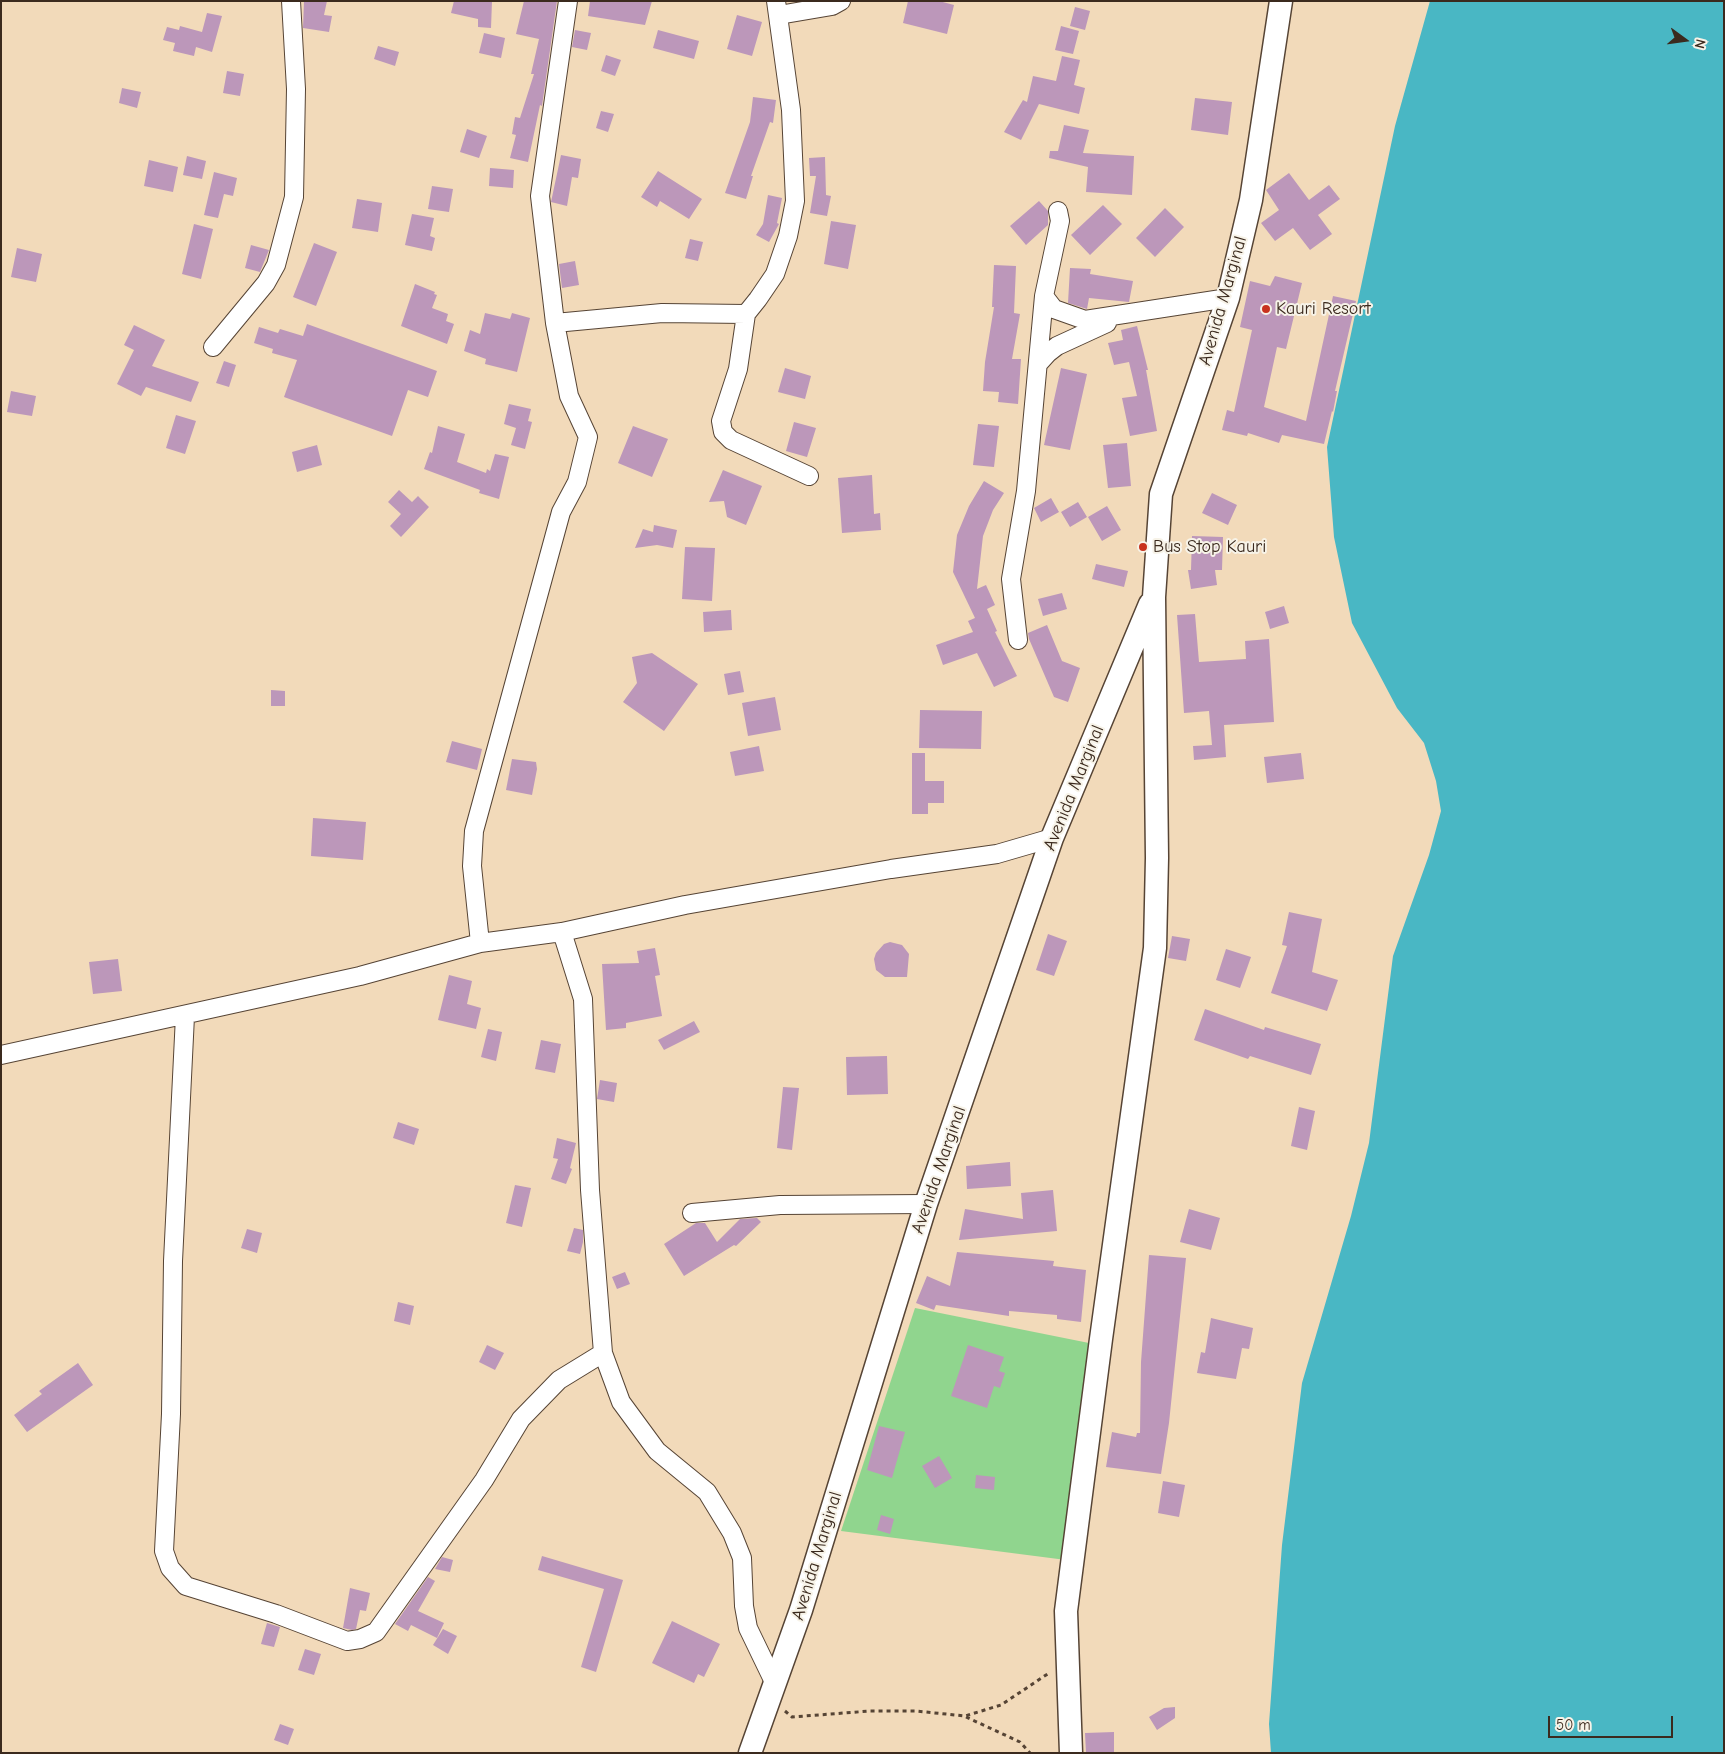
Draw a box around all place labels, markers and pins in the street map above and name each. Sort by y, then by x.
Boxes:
place label: Kauri Resort [1276,298,1371,320]
marker: Kauri Resort [1260,303,1272,315]
place label: Bus Stop Kauri [1153,536,1266,558]
marker: Bus Stop Kauri [1137,541,1149,553]

